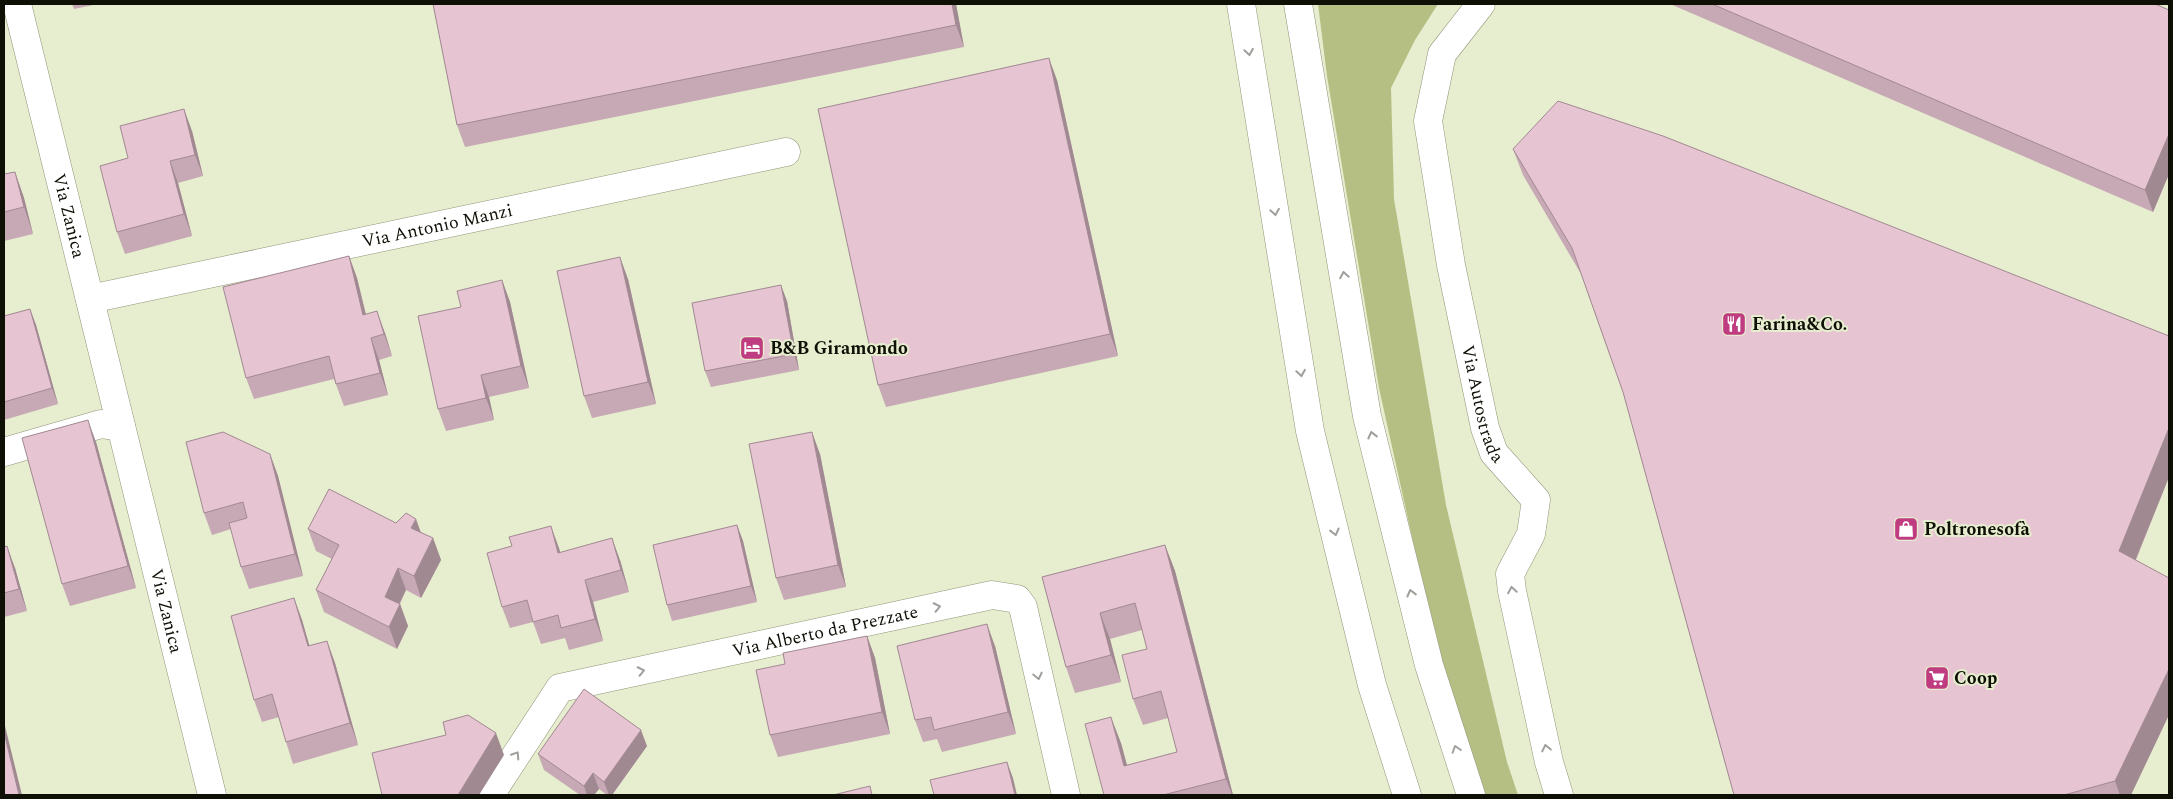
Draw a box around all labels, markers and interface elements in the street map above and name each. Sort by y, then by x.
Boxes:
one-way arrow [1243,48,1254,56]
street label: Via Zanica [46,171,93,261]
street label: Via Antonio Manzi [359,197,515,255]
one-way arrow [1269,208,1279,217]
one-way arrow [1339,271,1349,279]
restaurant icon: Farina&Co. [1721,311,1747,337]
place label: Farina&Co. [1752,311,1847,338]
hotel icon: B&B Giramondo [739,335,765,361]
place label: B&B Giramondo [770,335,908,362]
street label: Via Autostrada [1455,342,1511,469]
one-way arrow [1295,368,1305,377]
one-way arrow [1367,431,1378,439]
shop icon: Poltronesofà [1893,516,1919,542]
place label: Poltronesofà [1924,516,2031,543]
one-way arrow [1329,527,1340,536]
street label: Via Zanica [143,566,190,656]
one-way arrow [1507,585,1518,593]
one-way arrow [1406,588,1417,597]
street label: Via Alberto da Prezzate [730,598,920,664]
one-way arrow [933,602,941,613]
supermarket icon: Coop [1924,665,1950,691]
place label: Coop [1954,665,1997,692]
one-way arrow [637,666,646,676]
one-way arrow [1033,671,1043,680]
one-way arrow [1541,744,1552,753]
one-way arrow [1451,745,1461,754]
one-way arrow [510,751,520,760]

